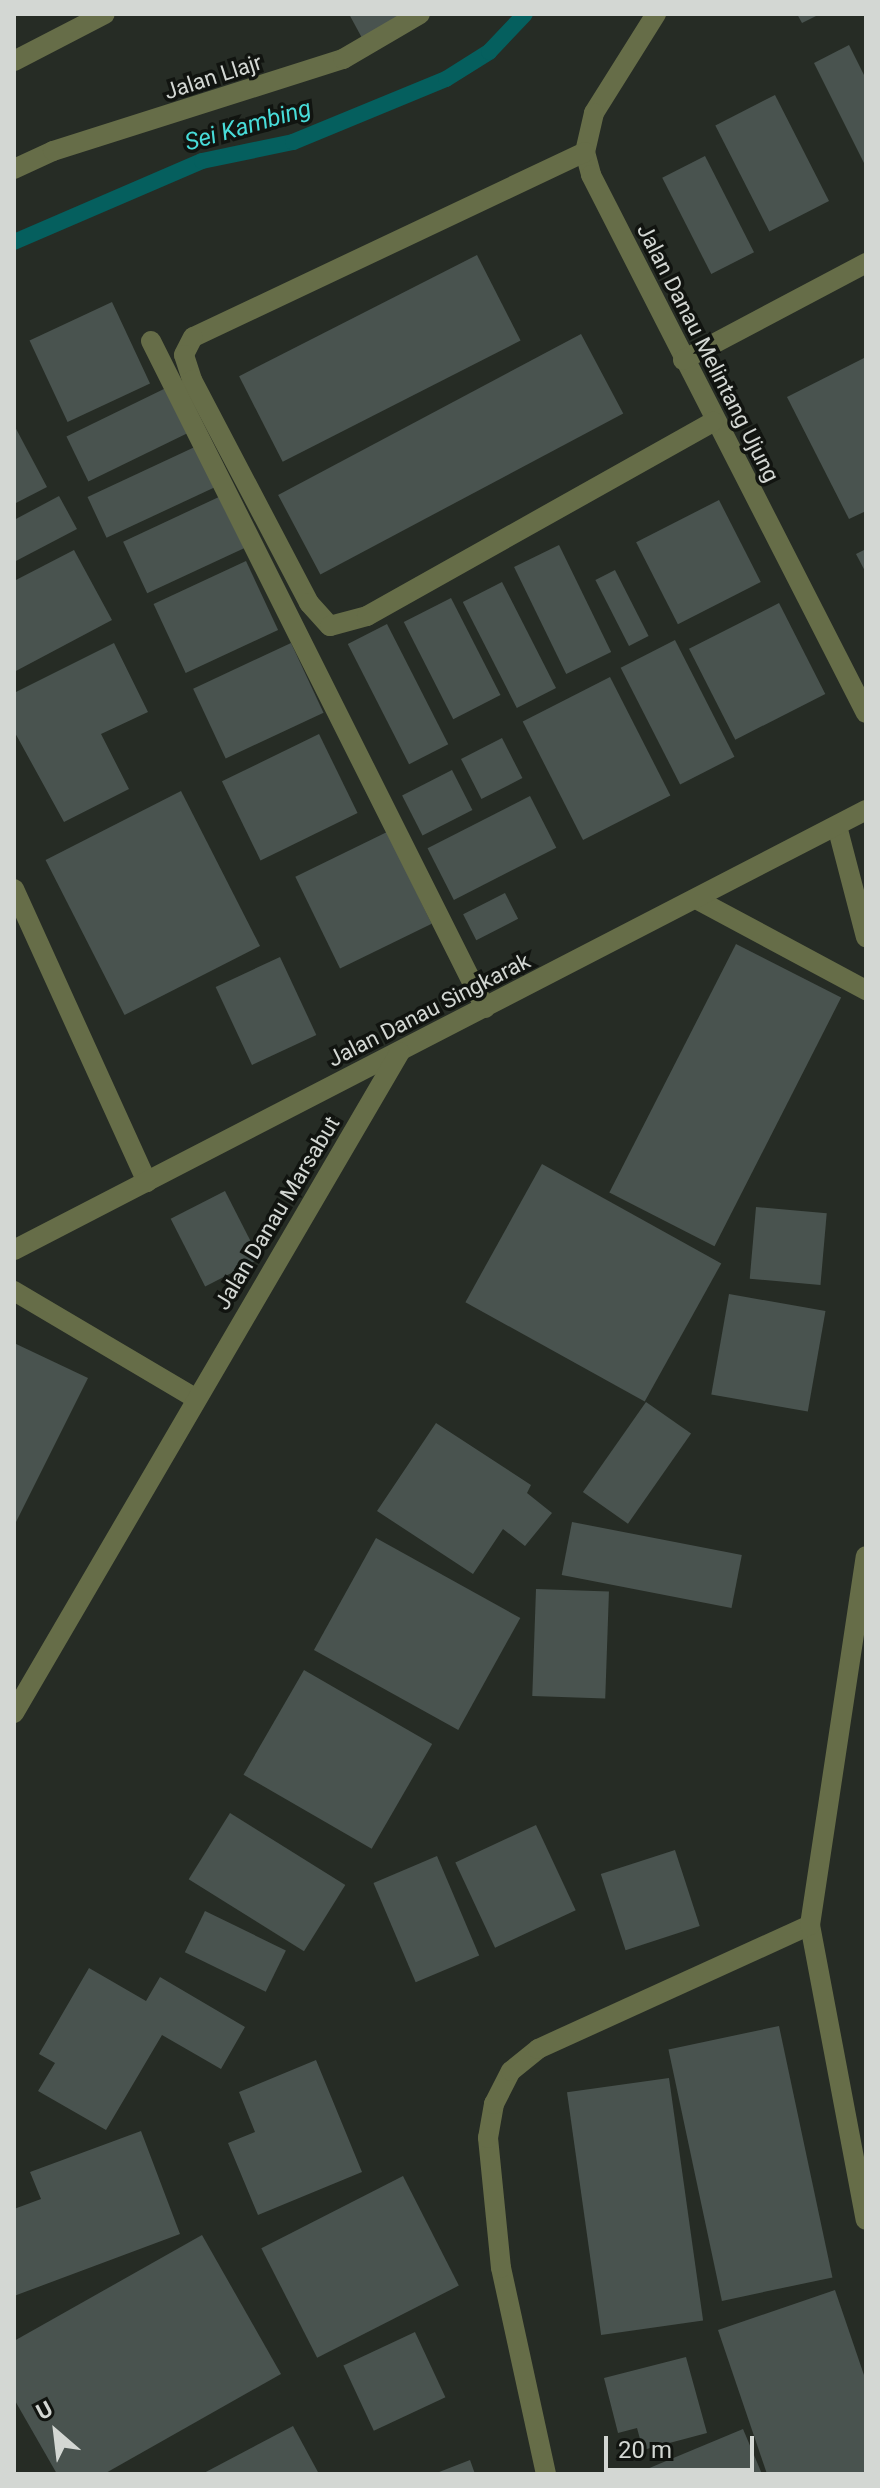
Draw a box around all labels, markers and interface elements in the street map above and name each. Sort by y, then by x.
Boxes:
street label: Jalan Llajr [161,49,265,105]
water label: Sei Kambing [182,94,314,158]
street label: Jalan Danau Melintang Ujung [631,220,785,486]
street label: Jalan Danau Singkarak [324,948,534,1072]
street label: Jalan Danau Marsabut [209,1112,345,1314]
north arrow [16,2392,96,2472]
text: U [32,2396,57,2425]
scale bar [608,2420,758,2470]
text: 20 m [618,2436,672,2464]

